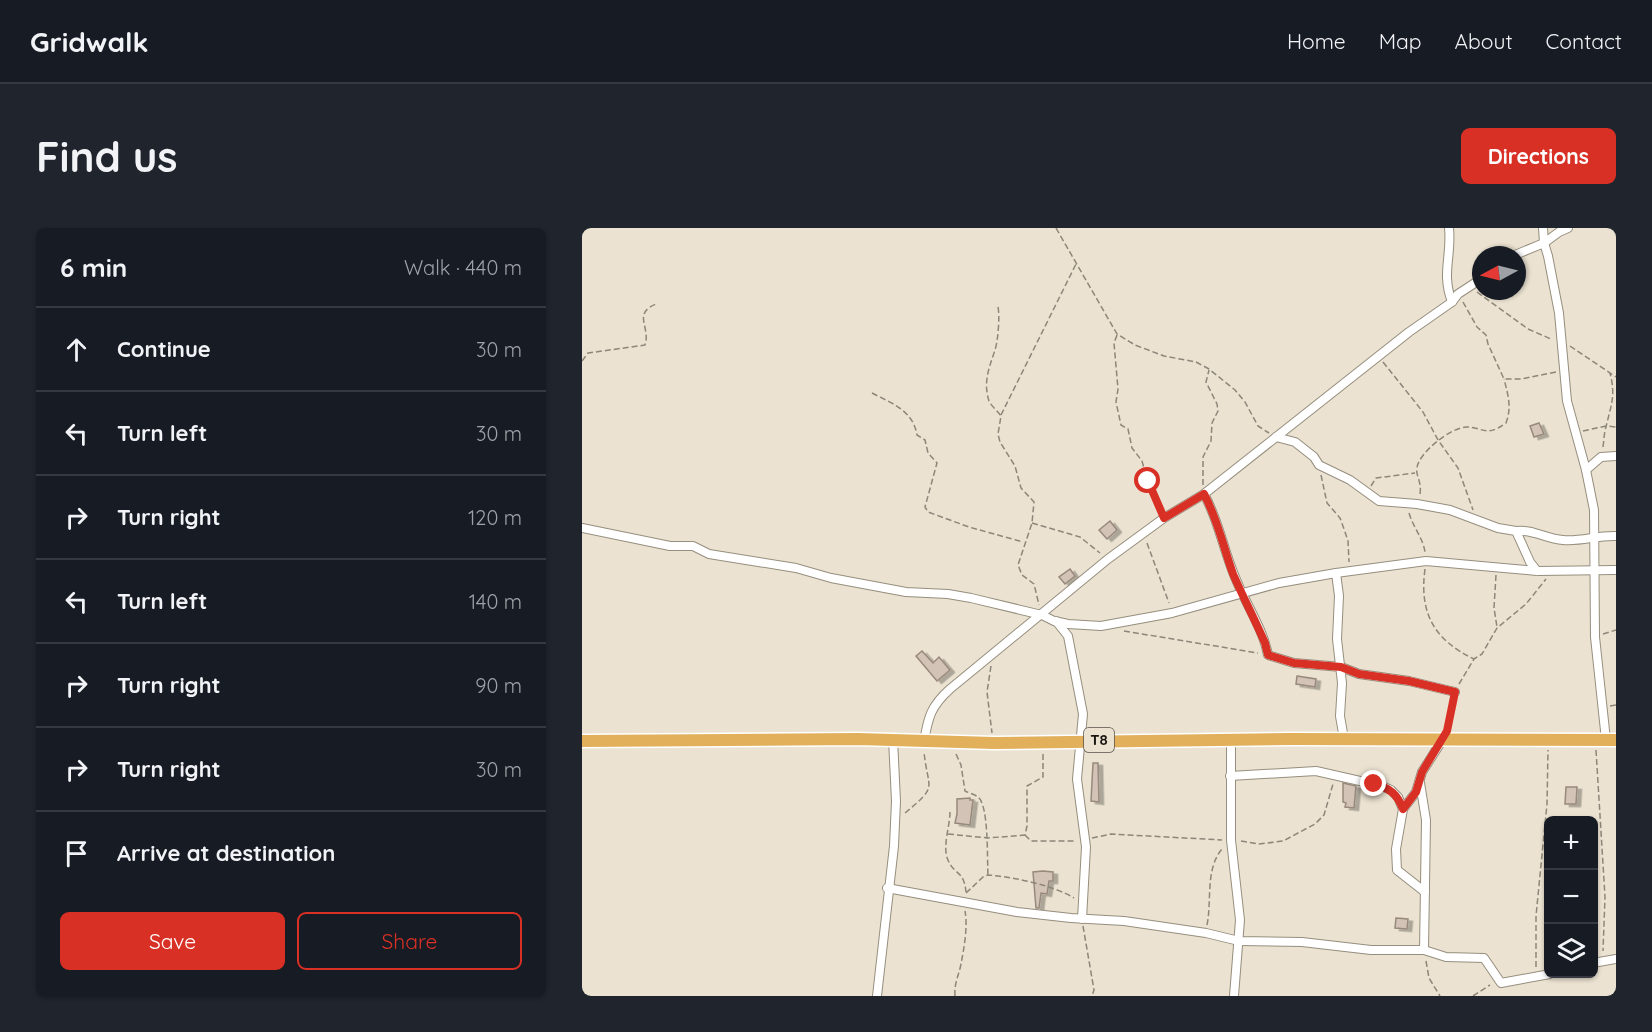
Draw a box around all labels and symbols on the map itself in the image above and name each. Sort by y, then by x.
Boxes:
north arrow [1472,246,1526,300]
route start [1134,467,1160,493]
road number: T8 [1084,728,1114,752]
route end [1360,770,1386,796]

